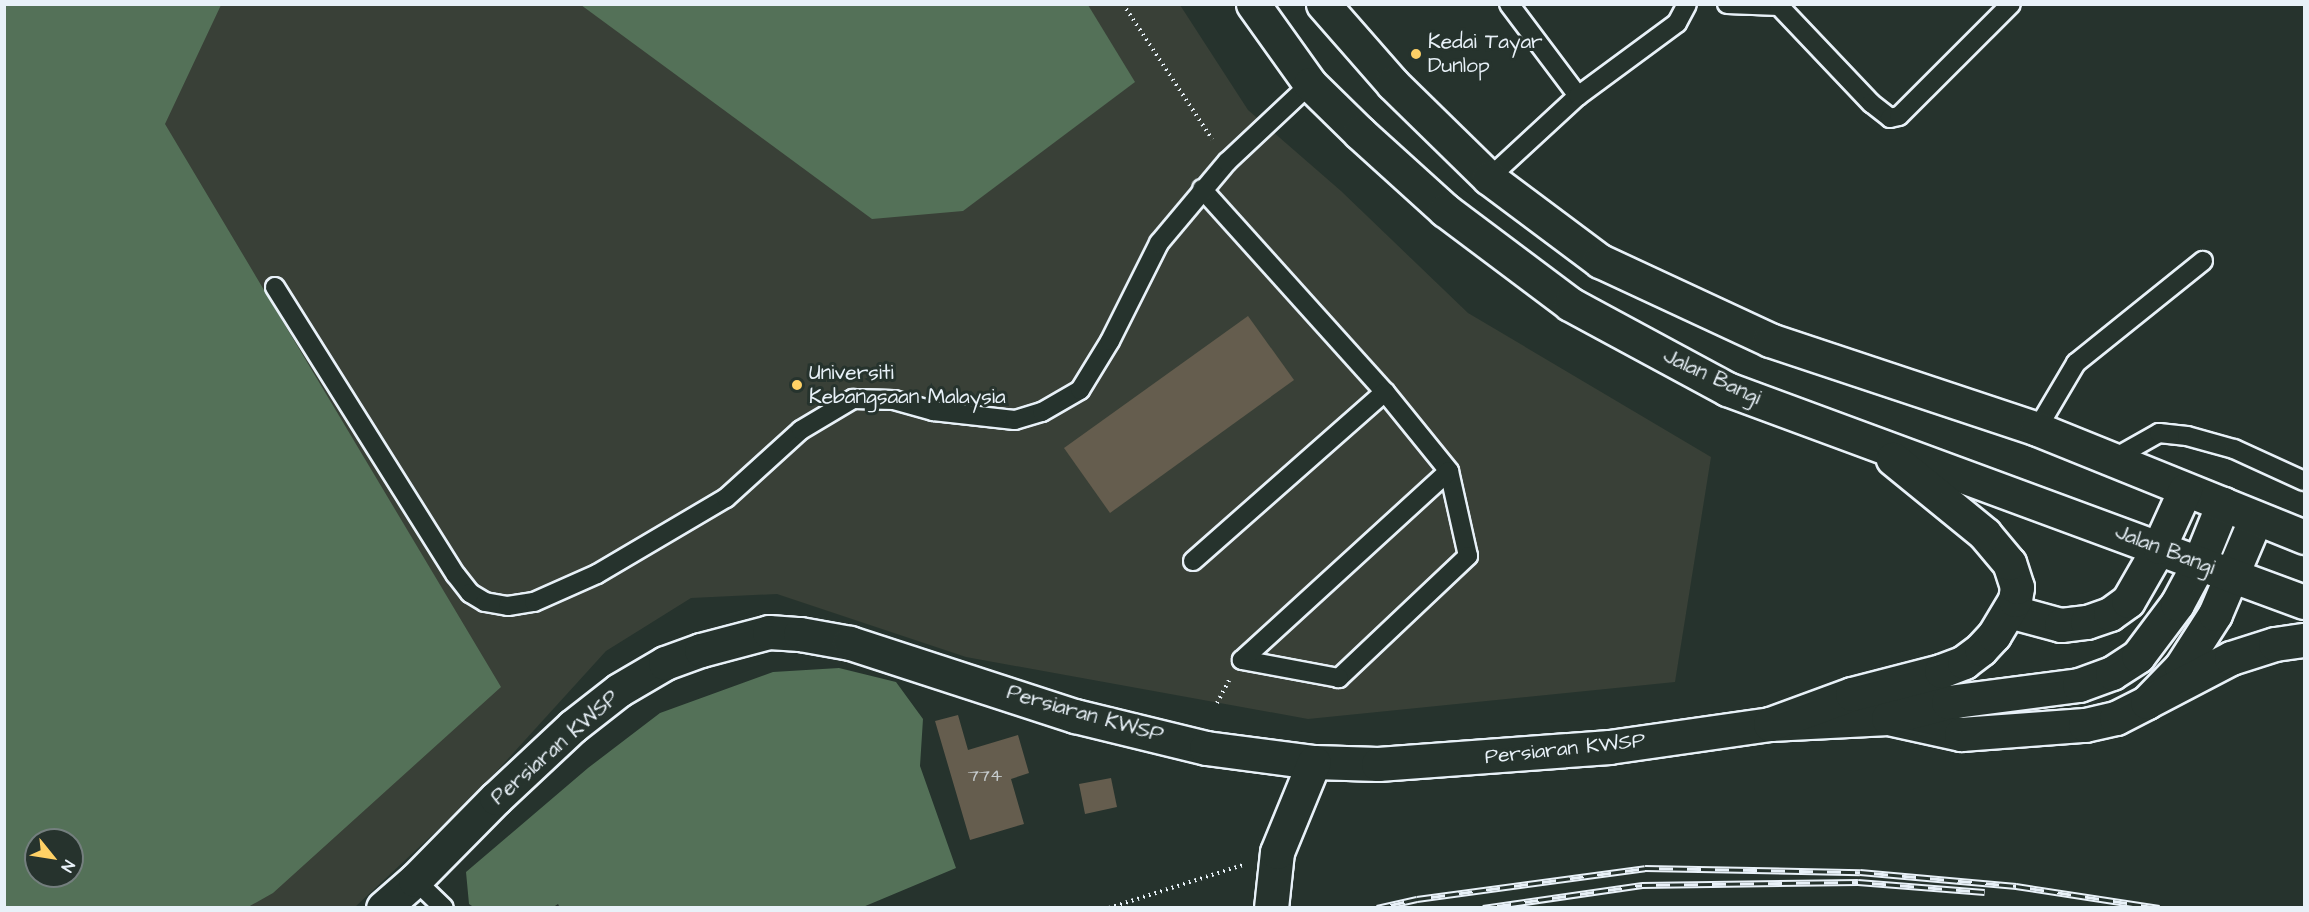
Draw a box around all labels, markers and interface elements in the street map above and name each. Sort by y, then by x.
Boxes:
place label: Kedai Tayar Dunlop [1428,29,1543,79]
marker: Kedai Tayar Dunlop [1409,47,1423,61]
street label: Jalan Bangi [1659,343,1765,411]
place label: Universiti Kebangsaan Malaysia [809,360,1006,410]
marker: Universiti Kebangsaan Malaysia [790,378,804,392]
street label: Jalan Bangi [2112,519,2218,581]
street label: Persiaran KWSP [1004,680,1166,748]
street label: Persiaran KWSP [486,686,624,810]
street label: Persiaran KWSP [1483,728,1647,770]
house number: 774 [968,765,1002,787]
north arrow [24,828,84,888]
text: N [56,856,80,876]

